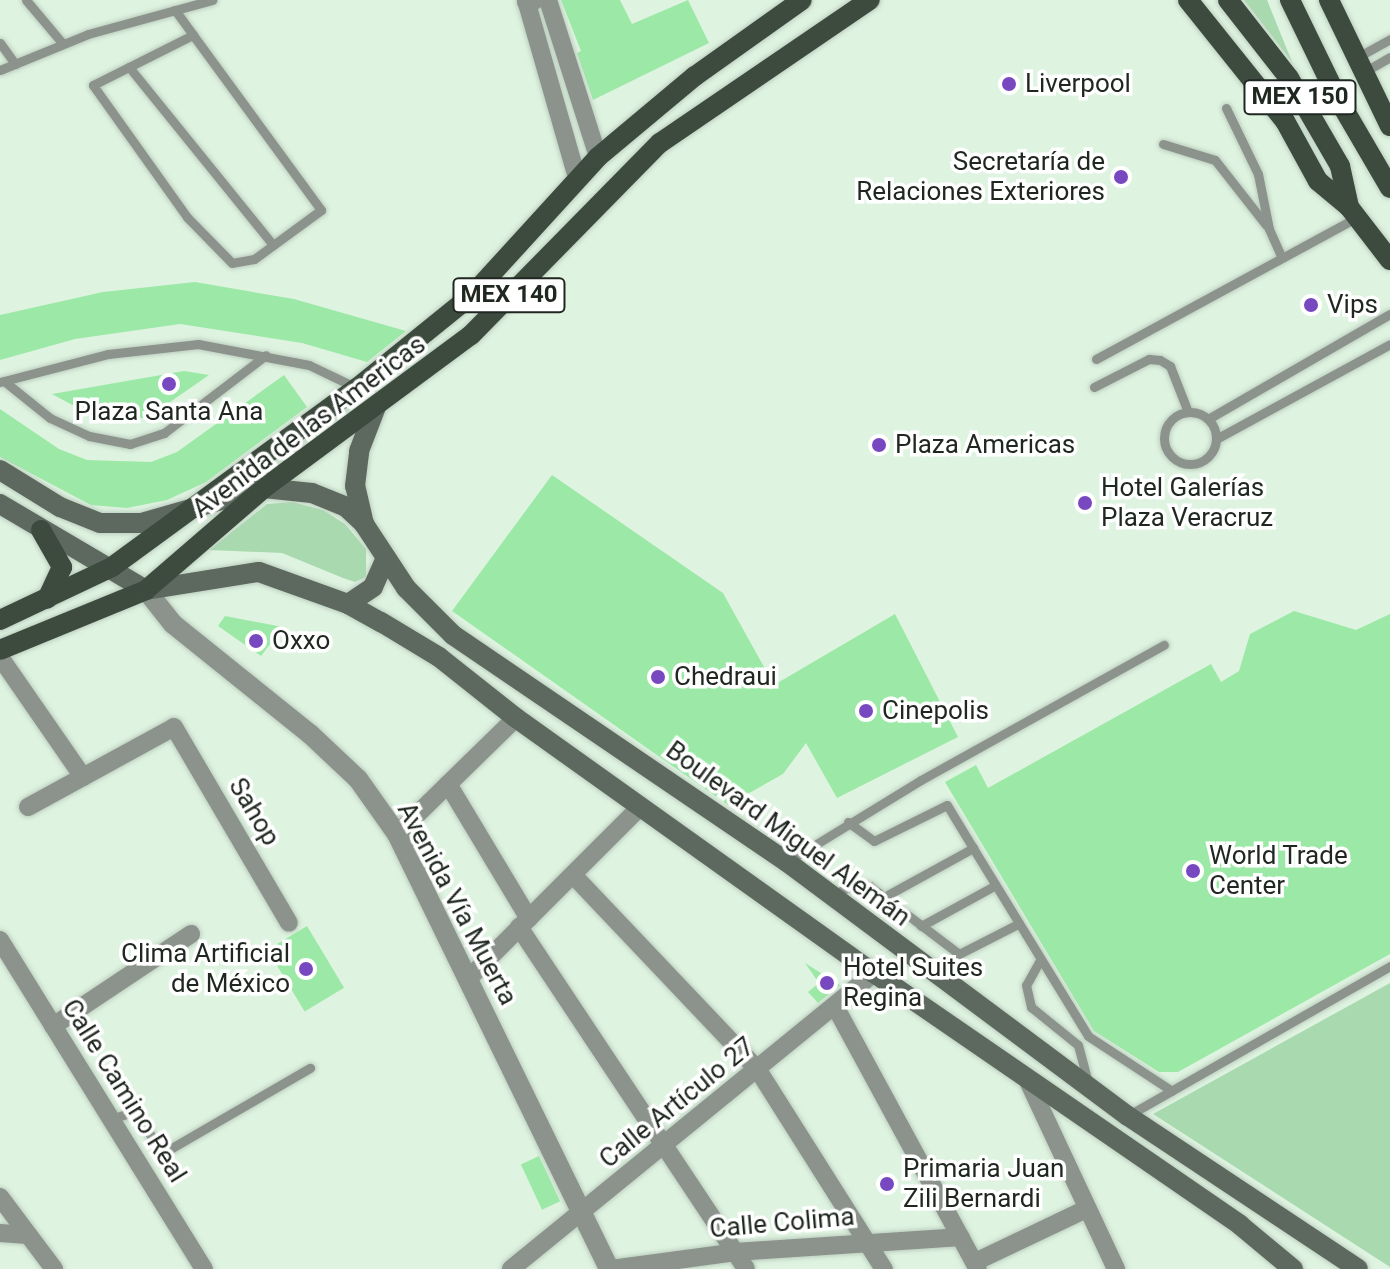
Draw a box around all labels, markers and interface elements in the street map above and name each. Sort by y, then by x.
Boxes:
place label: Liverpool [1025,68,1131,100]
marker: Liverpool [1000,75,1018,93]
road number: MEX 150 [1242,77,1358,117]
place label: Secretaría de Relaciones Exteriores [856,146,1105,208]
marker: Secretaría de Relaciones Exteriores [1112,168,1130,186]
road number: MEX 140 [451,275,567,315]
place label: Vips [1327,289,1378,321]
marker: Vips [1302,296,1320,314]
street label: Avenida de las Americas [186,329,432,525]
marker: Plaza Santa Ana [160,375,178,393]
place label: Plaza Santa Ana [75,396,263,428]
place label: Plaza Americas [895,429,1075,461]
marker: Plaza Americas [870,436,888,454]
place label: Hotel Galerías Plaza Veracruz [1101,472,1273,534]
marker: Hotel Galerías Plaza Veracruz [1076,494,1094,512]
place label: Oxxo [272,625,330,657]
marker: Oxxo [247,632,265,650]
place label: Chedraui [674,661,777,693]
marker: Chedraui [649,668,667,686]
place label: Cinepolis [882,695,989,727]
marker: Cinepolis [857,702,875,720]
street label: Boulevard Miguel Alemán [660,735,916,933]
street label: Sahop [222,773,286,851]
street label: Avenida Vía Muerta [390,797,524,1011]
place label: World Trade Center [1209,840,1348,902]
marker: World Trade Center [1184,862,1202,880]
place label: Clima Artificial de México [121,938,290,1000]
place label: Hotel Suites Regina [843,952,983,1014]
marker: Clima Artificial de México [297,960,315,978]
marker: Hotel Suites Regina [818,974,836,992]
street label: Calle Camino Real [55,994,193,1188]
street label: Calle Artículo 27 [593,1031,761,1175]
place label: Primaria Juan Zili Bernardi [903,1153,1064,1214]
marker: Primaria Juan Zili Bernardi [878,1175,896,1193]
street label: Calle Colima [708,1201,856,1245]

